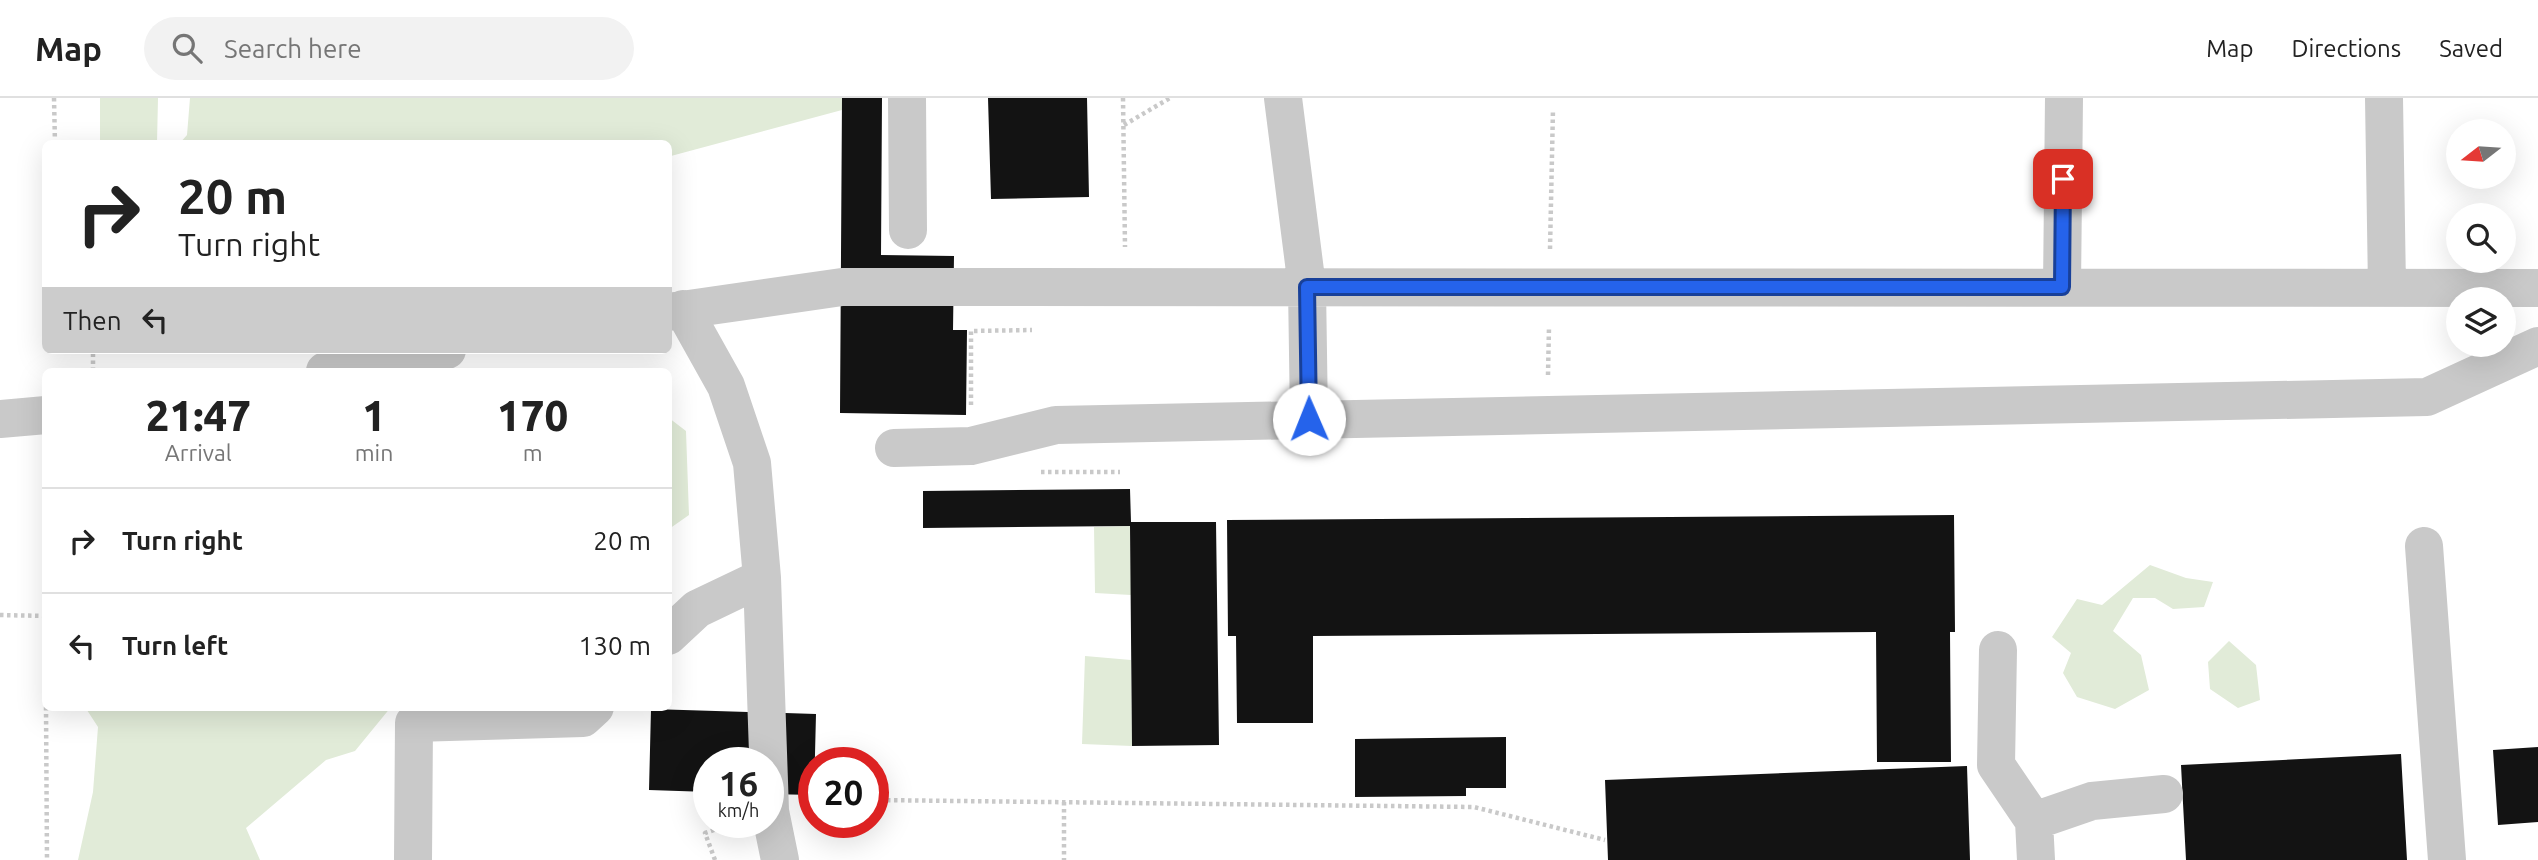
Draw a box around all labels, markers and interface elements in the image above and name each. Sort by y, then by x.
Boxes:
search box [144,17,634,80]
icon: search [168,29,206,67]
text: Map [35,30,102,67]
text: Search here [224,34,362,63]
text: Map [2206,35,2253,62]
text: Directions [2291,35,2401,62]
text: Saved [2439,35,2503,62]
north arrow [2446,119,2516,189]
map controls [2446,119,2516,357]
pin [2033,149,2093,209]
icon: arrive [2044,160,2082,198]
icon: right [63,168,154,259]
text: 20 m [178,168,287,223]
button: search [2446,203,2516,273]
text: Turn right [178,226,320,262]
button: layers [2446,287,2516,357]
icon: left [136,301,174,339]
text: Then [63,306,122,335]
position arrow [1272,382,1346,456]
text: 21:47 [146,392,251,439]
text: 1 [362,392,386,439]
text: 170 [497,392,568,439]
text: Arrival [165,440,232,465]
text: min [355,440,393,465]
text: m [523,440,543,465]
icon: right [63,522,101,560]
text: Turn right [122,526,243,555]
text: 20 m [593,526,651,555]
icon: left [63,627,101,665]
text: Turn left [122,631,228,660]
text: 130 m [579,631,651,660]
speed limit sign: 20 [798,747,889,838]
text: 16 [719,763,758,803]
text: km/h [718,800,759,820]

